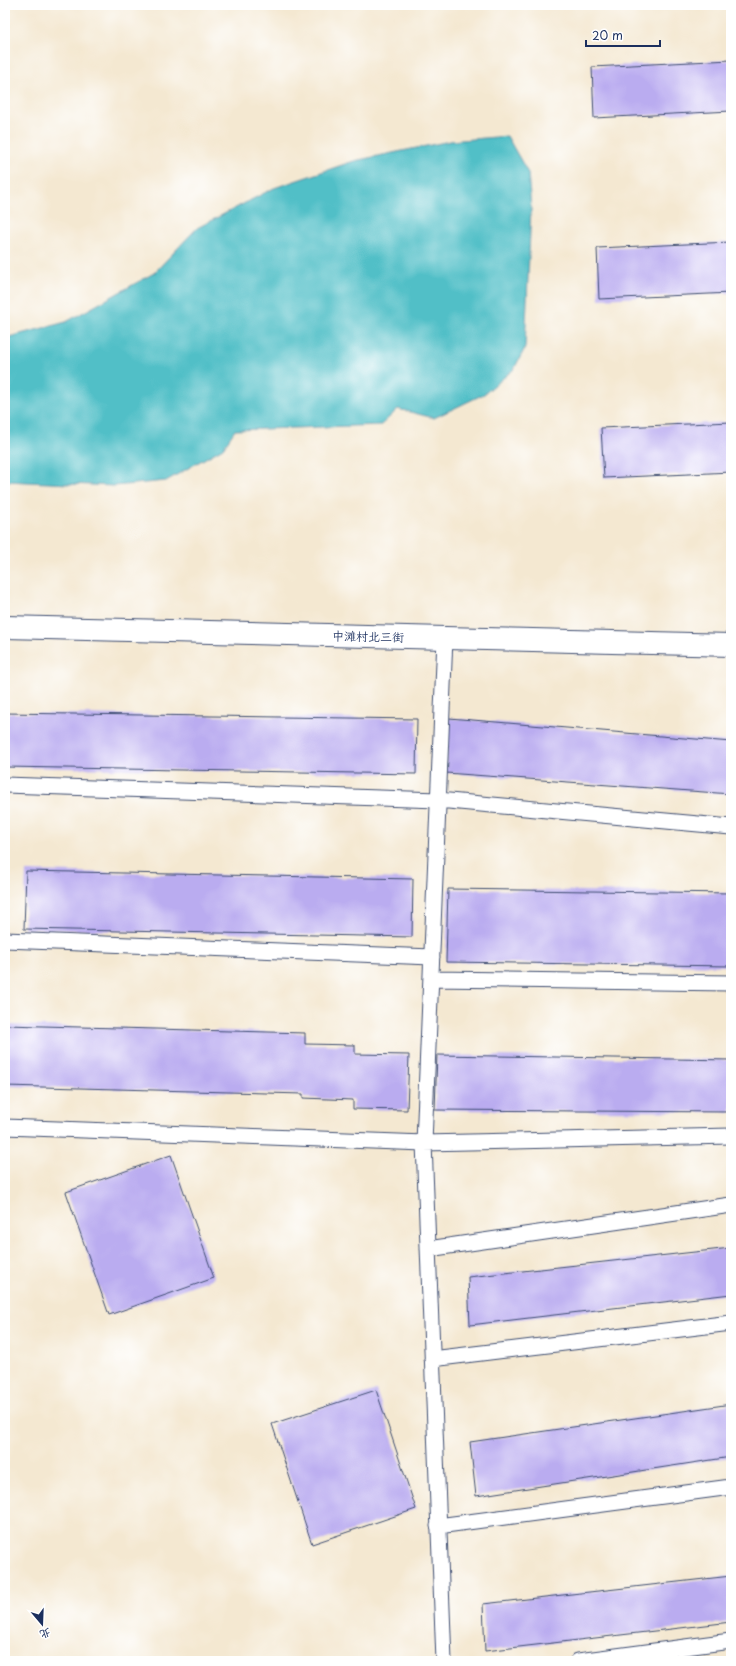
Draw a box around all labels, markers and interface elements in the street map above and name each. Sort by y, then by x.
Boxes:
scale bar [586,22,660,48]
text: 20 m [592,26,623,44]
street label: 中滩村北三街 [332,626,404,646]
north arrow [22,1604,62,1644]
text: 北 [37,1624,53,1644]

